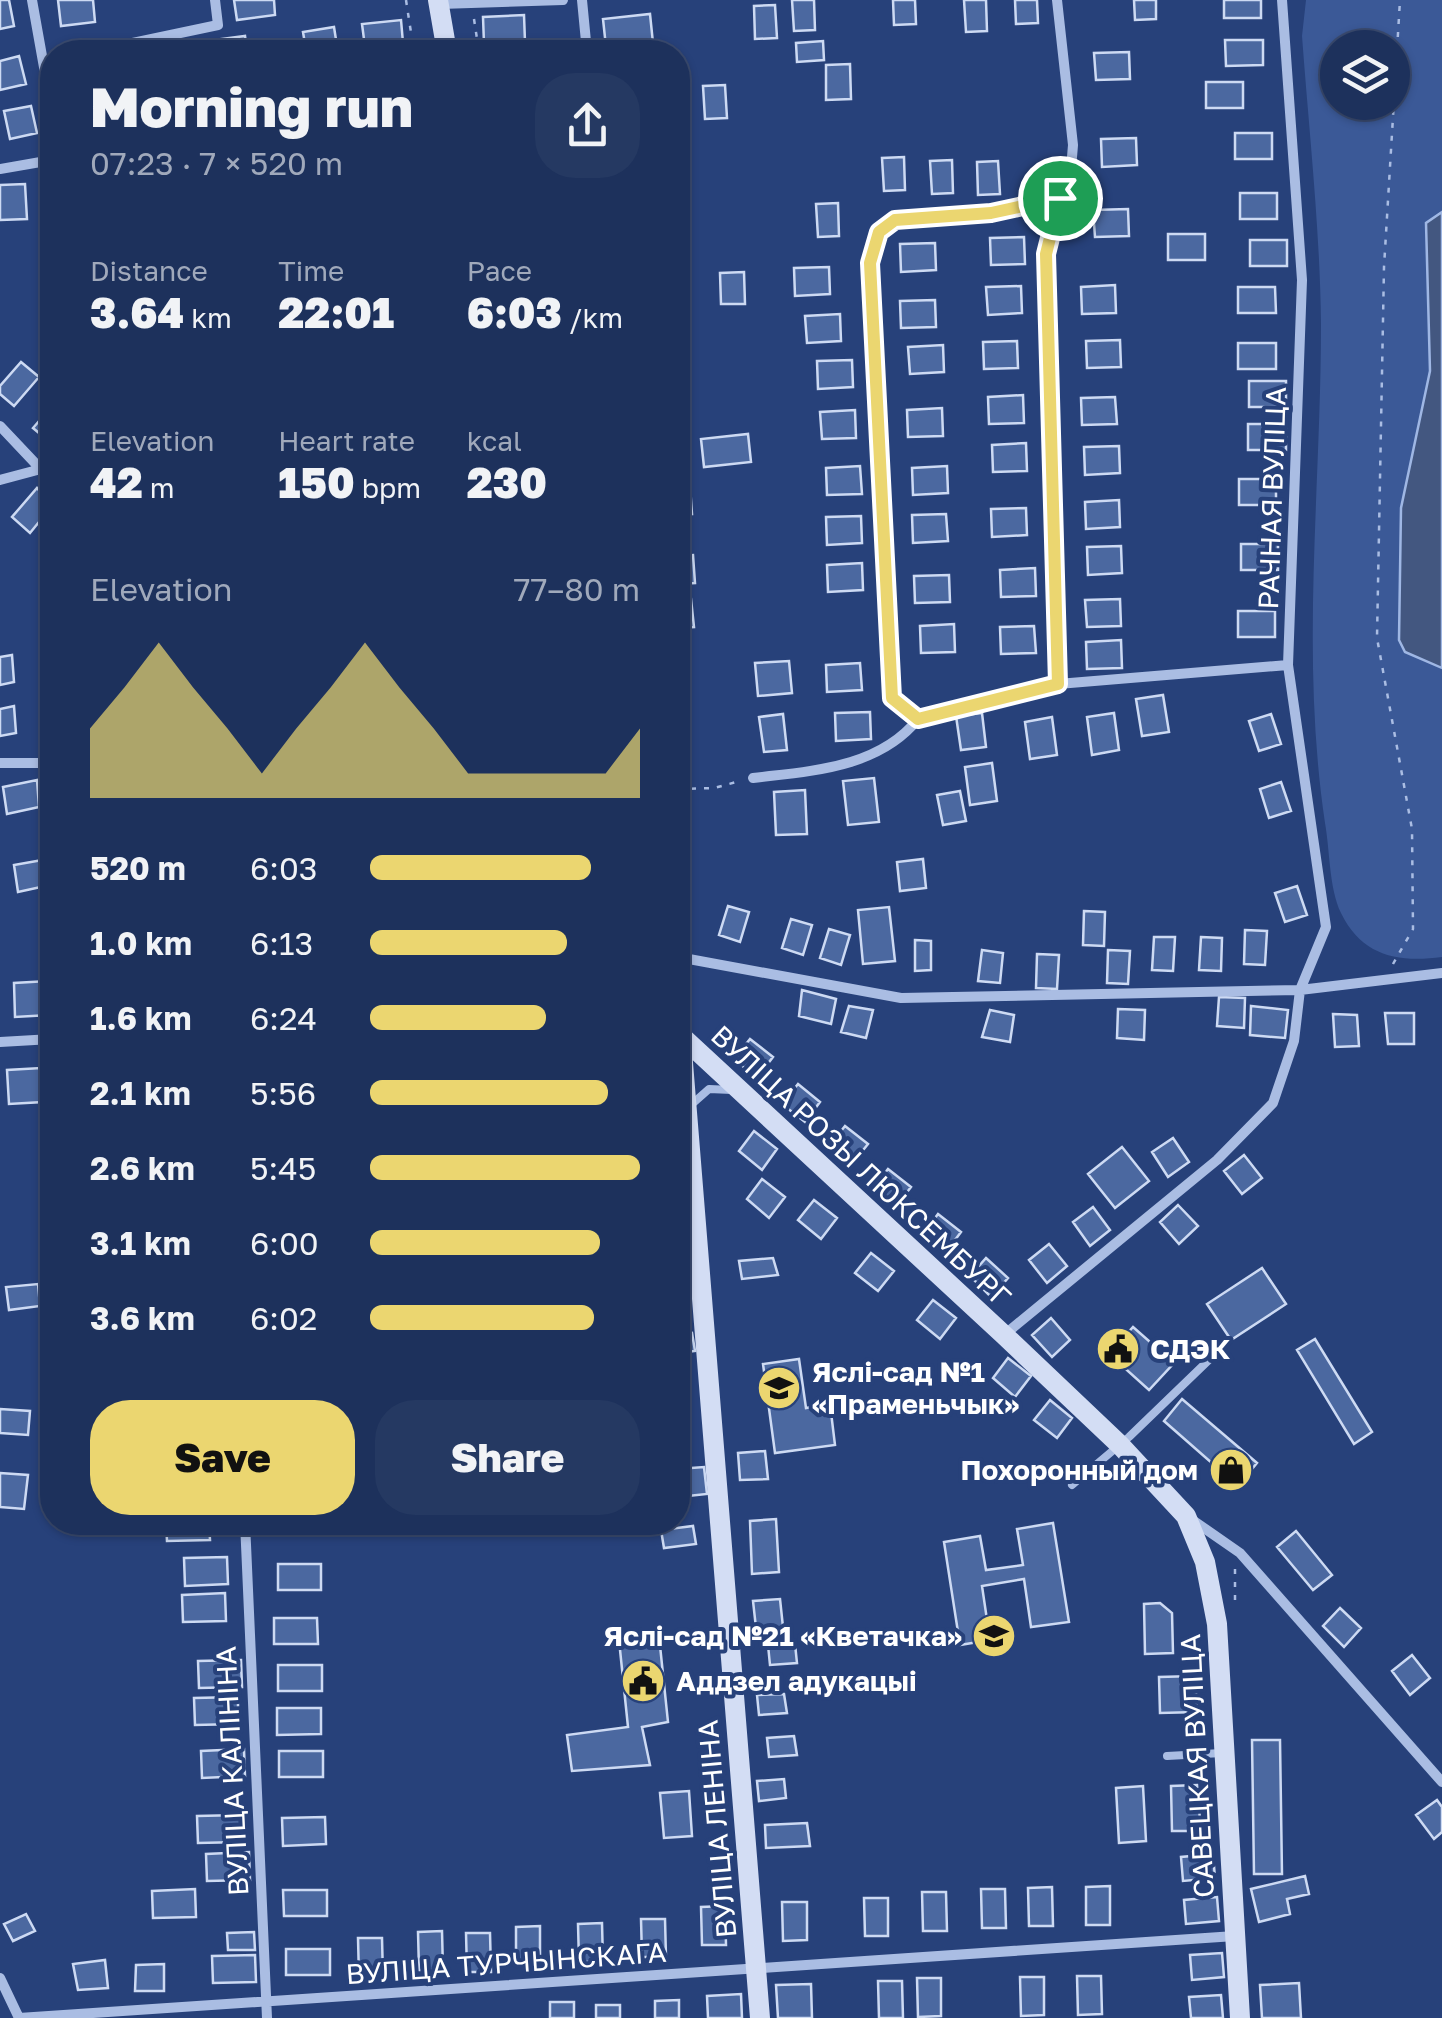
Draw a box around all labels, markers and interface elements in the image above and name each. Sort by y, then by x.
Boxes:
map controls [1320,30,1410,120]
button: layers [1320,30,1410,120]
text: Morning run [90,73,413,139]
button: share [535,73,640,178]
text: 07:23 · 7 × 520 m [90,144,343,182]
pin [1018,156,1103,241]
icon: arrive [1033,171,1088,226]
text: Distance [90,254,208,287]
text: Time [278,254,344,287]
text: Pace [467,254,532,287]
text: 3.64 [90,287,184,337]
text: 22:01 [278,287,394,337]
text: 6:03 [467,287,562,337]
text: km [184,301,232,334]
text: /km [562,301,623,334]
street label: РАЧНАЯ ВУЛІЦА [1251,386,1292,610]
text: Elevation [90,424,215,457]
text: Heart rate [278,424,415,457]
text: kcal [467,424,522,457]
text: 42 [90,457,143,507]
text: 150 [278,457,355,507]
text: 230 [467,457,547,507]
text: m [143,471,175,504]
text: bpm [355,471,421,504]
text: Elevation [90,570,232,608]
text: 77–80 m [513,570,640,608]
text: 520 m [90,849,186,887]
text: 6:03 [250,849,318,887]
text: 1.0 km [90,924,192,962]
text: 6:13 [250,924,313,962]
text: 1.6 km [90,999,192,1037]
text: 6:24 [250,999,317,1037]
street label: ВУЛІЦА РОЗЫ ЛЮКСЕМБУРГ [705,1018,1018,1313]
text: 2.1 km [90,1074,191,1112]
text: 5:56 [250,1074,316,1112]
text: 2.6 km [90,1149,195,1187]
text: 5:45 [250,1149,316,1187]
text: 3.1 km [90,1224,191,1262]
text: 6:00 [250,1224,319,1262]
text: 3.6 km [90,1299,195,1337]
text: 6:02 [250,1299,317,1337]
public building icon: СДЭК [1095,1326,1141,1372]
place label: СДЭК [1150,1332,1231,1365]
place label: Яслі-сад №1 «Праменьчык» [812,1355,1019,1420]
school or university icon: Яслі-сад №1 «Праменьчык» [756,1365,802,1411]
button: Save [90,1400,355,1515]
button: Share [375,1400,640,1515]
shop icon: Похоронный дом [1208,1447,1254,1493]
place label: Похоронный дом [960,1453,1198,1486]
school or university icon: Яслі-сад №21 «Кветачка» [971,1613,1017,1659]
place label: Яслі-сад №21 «Кветачка» [603,1619,962,1652]
street label: САВЕЦКАЯ ВУЛІЦА [1173,1633,1220,1899]
street label: ВУЛІЦА КАЛІНІНА [208,1645,255,1897]
public building icon: Аддзел адукацыі [620,1658,666,1704]
place label: Аддзел адукацыі [676,1664,917,1697]
street label: ВУЛІЦА ЛЕНІНА [691,1718,742,1939]
street label: ВУЛІЦА ТУРЧЫНСКАГА [344,1935,668,1990]

